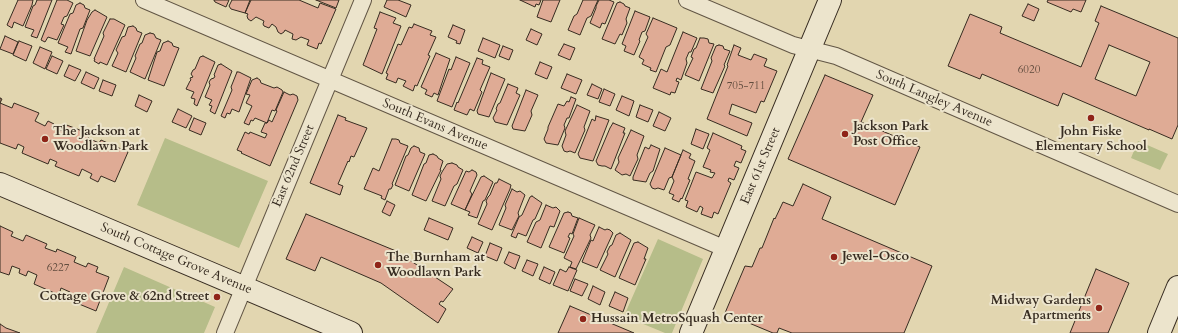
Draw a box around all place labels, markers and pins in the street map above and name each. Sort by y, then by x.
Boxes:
marker: John Fiske Elementary School [1086,113,1096,123]
place label: Jackson Park Post Office [853,119,929,150]
place label: The Jackson at Woodlawn Park [53,124,149,155]
place label: John Fiske Elementary School [1035,124,1147,155]
marker: Jackson Park Post Office [840,129,850,139]
marker: The Jackson at Woodlawn Park [40,134,50,144]
place label: Jewel-Osco [842,249,909,265]
place label: The Burnham at Woodlawn Park [386,250,485,281]
marker: Jewel-Osco [829,252,839,262]
marker: The Burnham at Woodlawn Park [373,260,383,270]
place label: Cottage Grove & 62nd Street [40,289,209,305]
marker: Cottage Grove & 62nd Street [212,292,222,302]
place label: Midway Gardens Apartments [991,293,1091,324]
marker: Midway Gardens Apartments [1094,303,1104,313]
place label: Hussain MetroSquash Center [591,311,763,327]
marker: Hussain MetroSquash Center [578,314,588,324]

